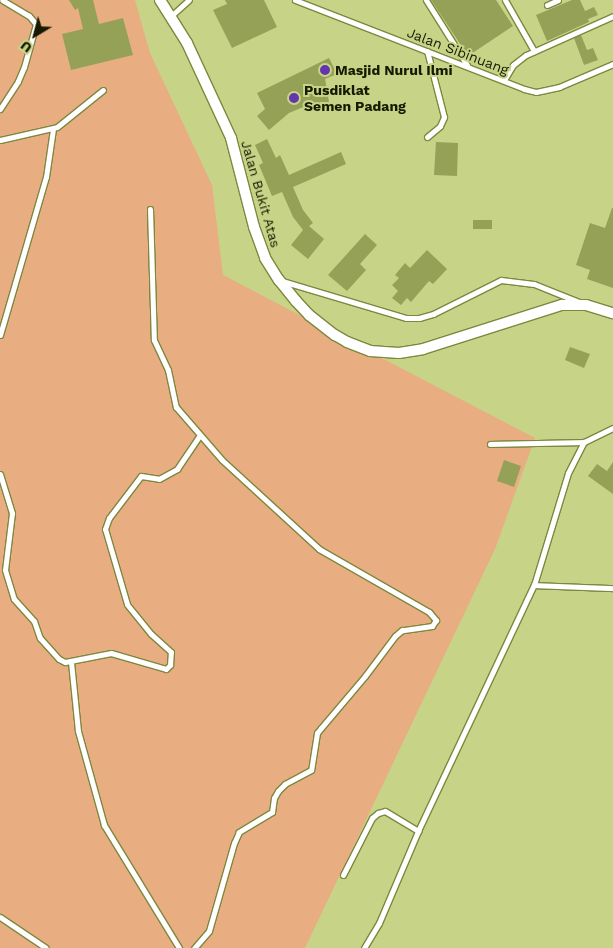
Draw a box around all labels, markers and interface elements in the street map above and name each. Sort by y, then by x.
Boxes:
north arrow [10,10,60,60]
street label: Jalan Sibinuang [405,24,511,78]
text: U [17,38,35,56]
place label: Masjid Nurul Ilmi [335,62,453,78]
marker: Masjid Nurul Ilmi [319,64,331,76]
place label: Pusdiklat Semen Padang [304,82,406,114]
marker: Pusdiklat Semen Padang [288,92,300,104]
street label: Jalan Bukit Atas [238,138,284,250]

